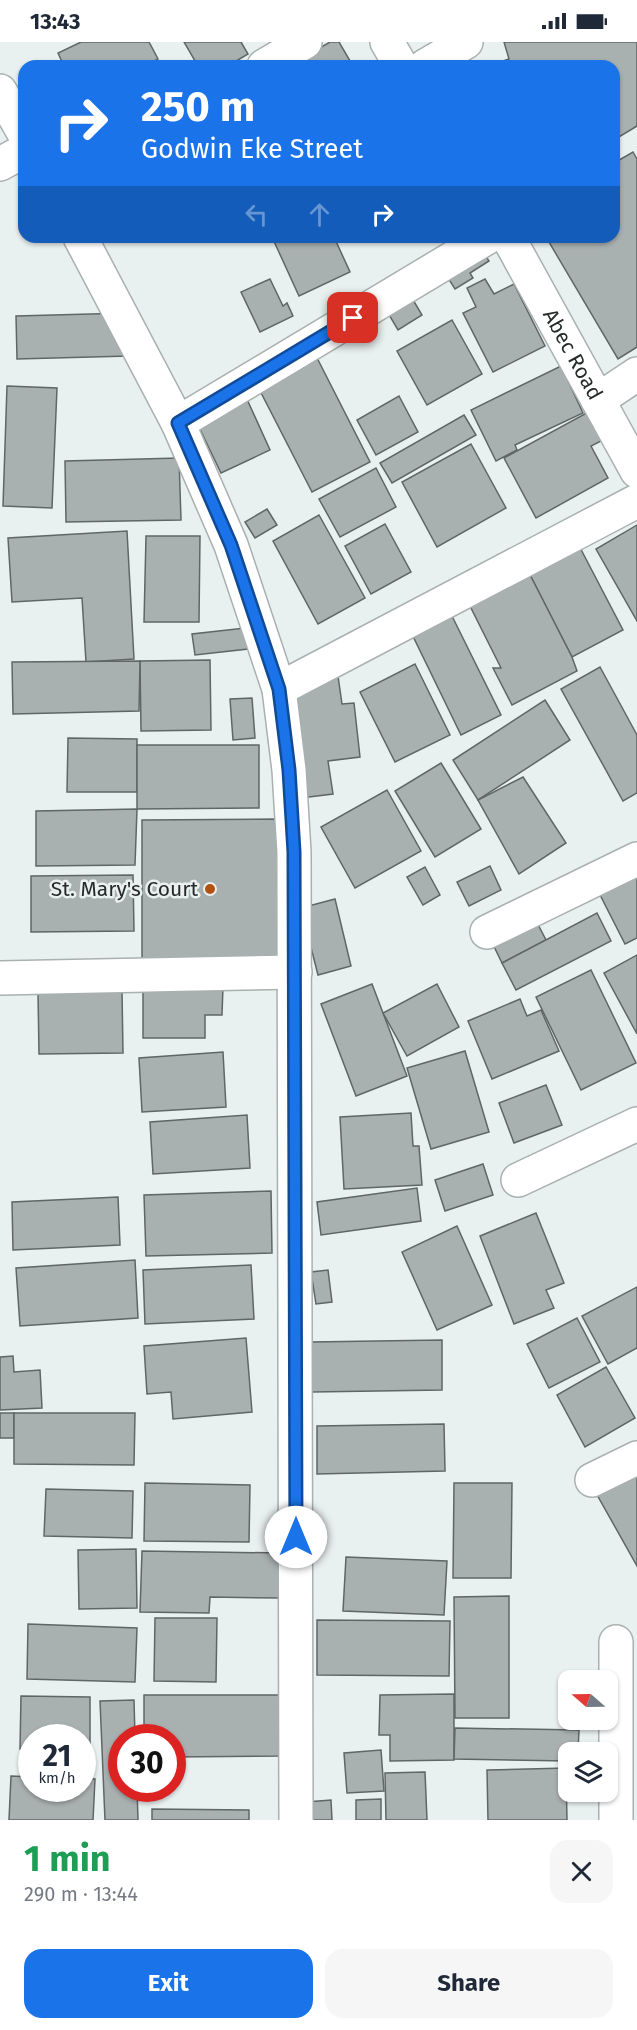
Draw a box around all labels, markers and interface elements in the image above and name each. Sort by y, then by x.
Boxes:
text: 13:43 [30,8,80,35]
text: 250 m [141,82,255,132]
icon: right [42,84,120,162]
text: Godwin Eke Street [141,133,363,165]
icon: left [240,198,273,231]
icon: ahead [303,198,336,231]
icon: right [366,198,399,231]
pin [327,292,378,343]
icon: arrive [336,301,369,334]
street label: Abec Road [537,304,608,404]
place label: St. Mary's Court [51,876,198,902]
marker: St. Mary's Court [203,882,217,896]
position arrow [264,1505,328,1569]
north arrow [558,1670,618,1730]
map controls [558,1670,618,1802]
speed limit sign: 30 [108,1724,186,1802]
text: 21 [43,1738,71,1774]
button: layers [558,1742,618,1802]
text: km/h [38,1769,76,1787]
text: 1 min [24,1837,111,1881]
button: close [550,1840,613,1903]
text: 290 m · 13:44 [24,1882,138,1906]
button: Exit [24,1949,313,2018]
button: Share [325,1949,613,2018]

